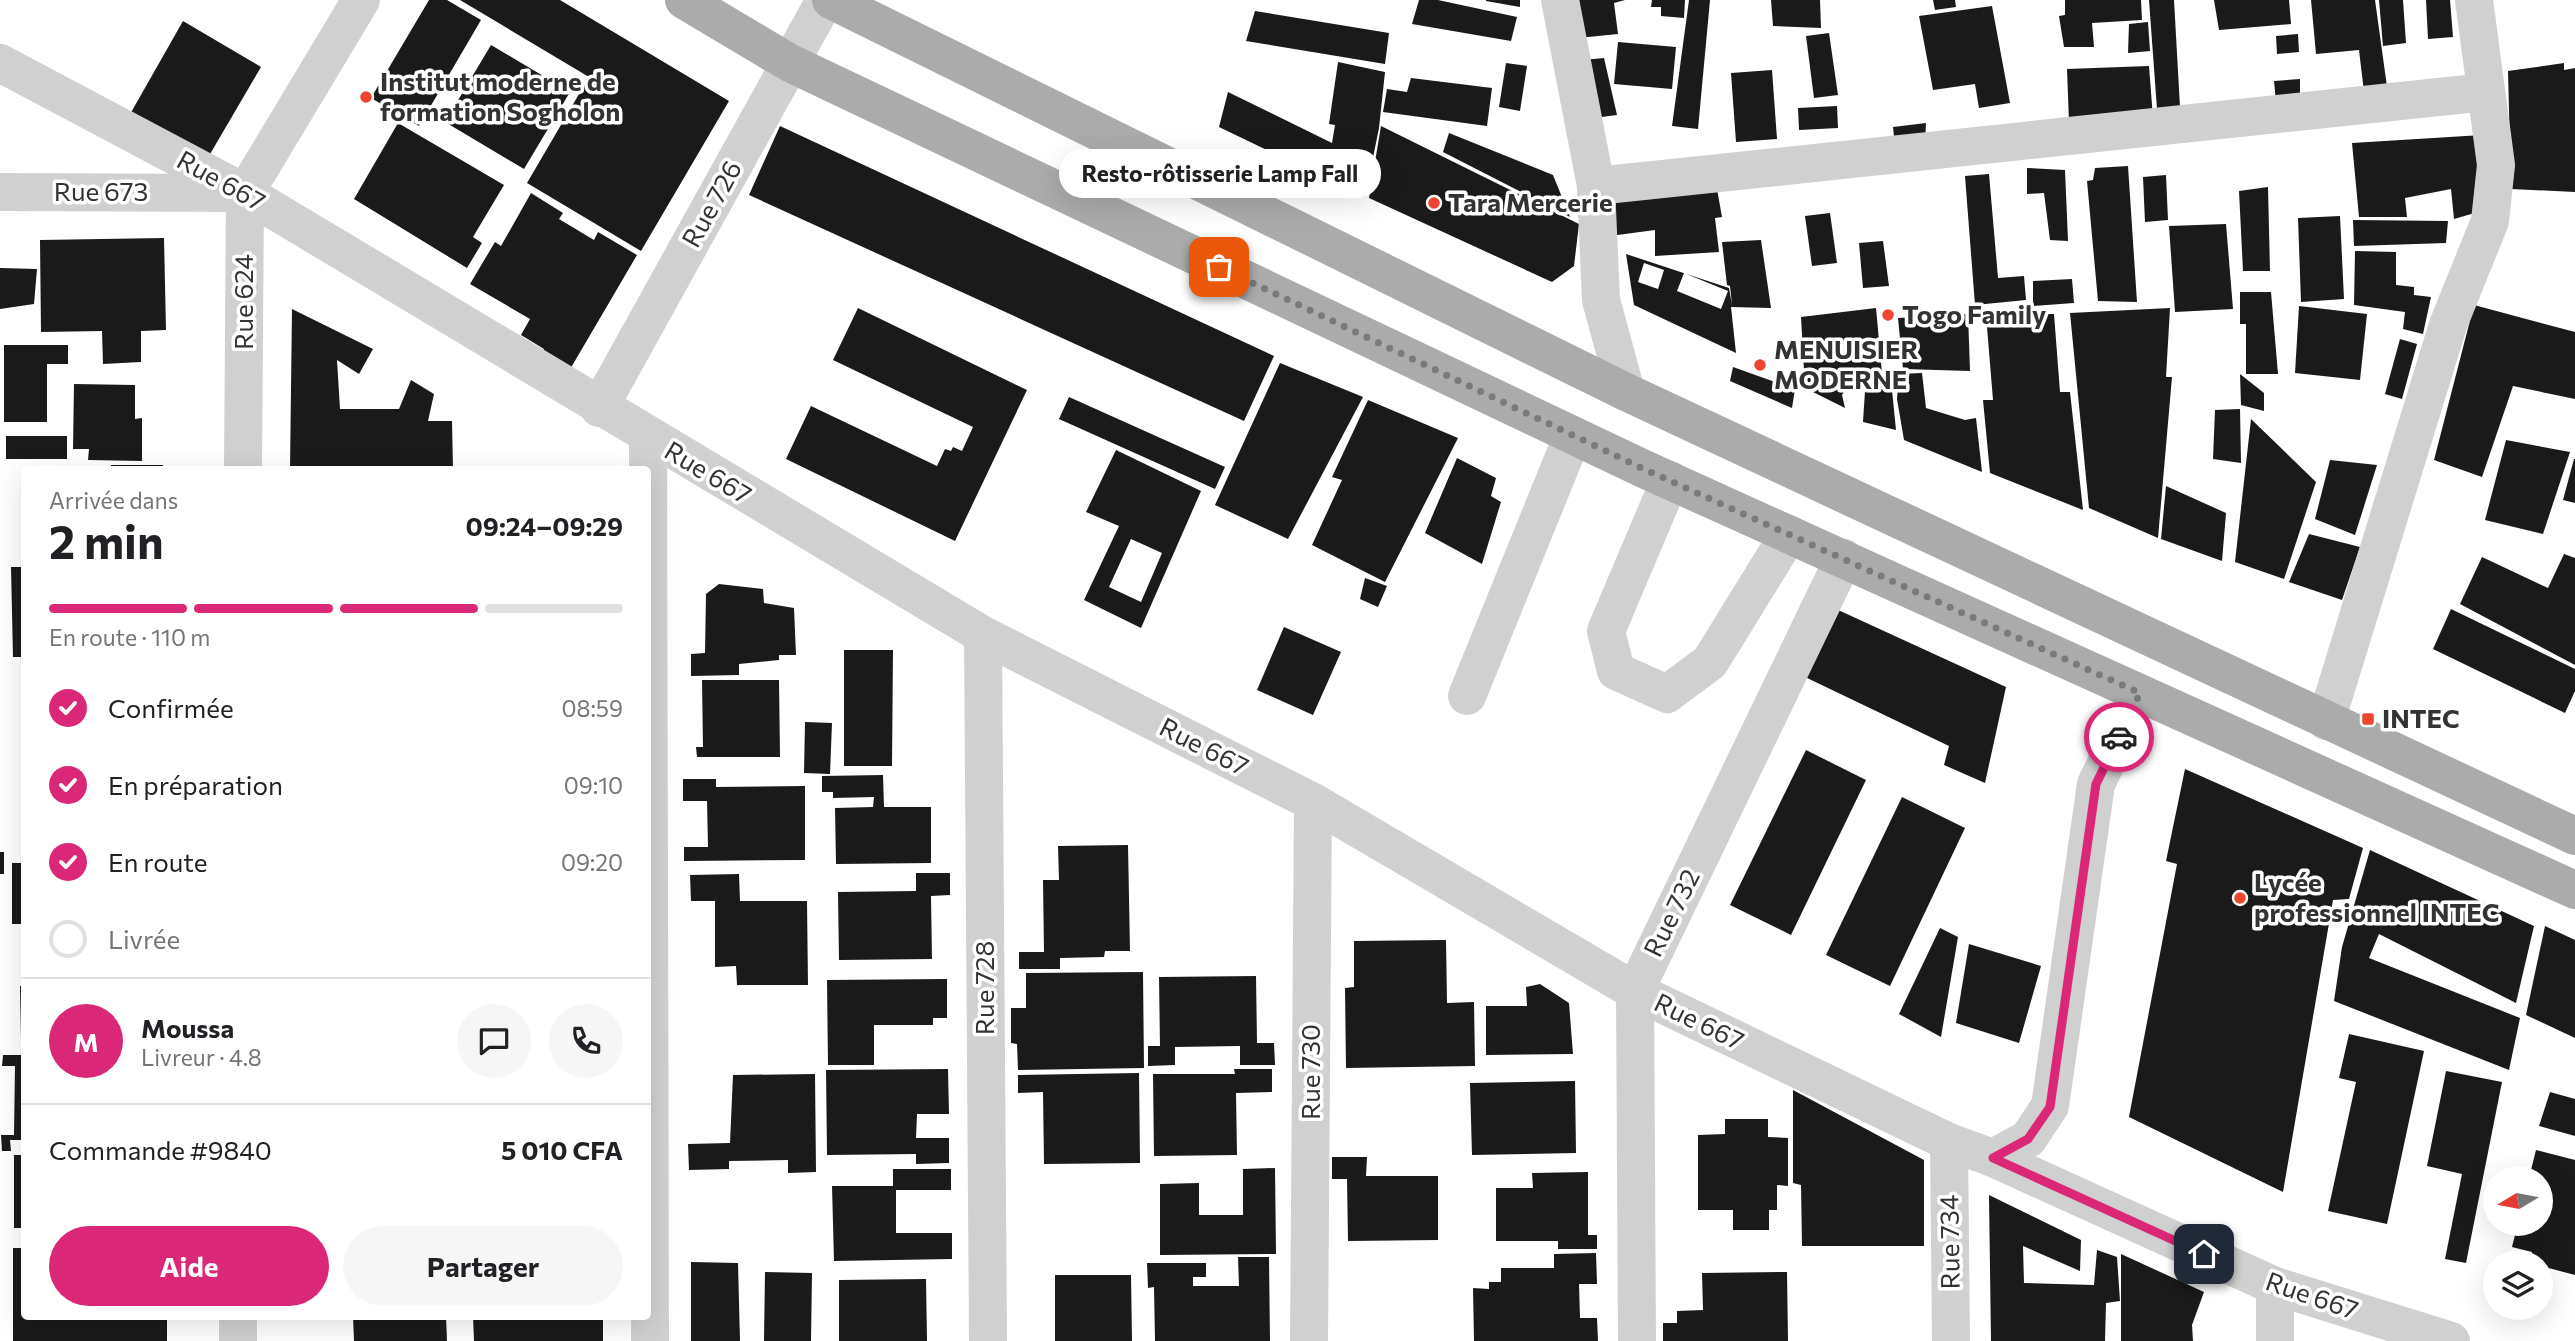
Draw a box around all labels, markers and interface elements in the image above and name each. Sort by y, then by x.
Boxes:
place label: Institut moderne de formation Sogholon [380,65,620,126]
marker: Institut moderne de formation Sogholon [358,89,374,105]
street label: Rue 667 [172,143,271,216]
callout: Resto-rôtisserie Lamp Fall [1058,148,1380,197]
street label: Rue 726 [674,154,747,252]
text: Resto-rôtisserie Lamp Fall [1082,159,1358,187]
street label: Rue 673 [54,175,148,206]
place label: Tara Mercerie [1448,186,1613,217]
marker: Tara Mercerie [1426,195,1442,211]
pin [1189,237,1249,297]
icon: bag [1200,248,1238,286]
street label: Rue 624 [227,254,258,350]
place label: Togo Family [1902,298,2046,329]
marker: Togo Family [1880,307,1896,323]
place label: MENUISIER MODERNE [1774,333,1918,394]
marker: MENUISIER MODERNE [1752,357,1768,373]
street label: Rue 667 [660,434,758,510]
text: Arrivée dans [49,486,178,514]
text: 09:24–09:29 [466,510,623,541]
text: 2 min [49,512,164,568]
text: En route · 110 m [49,623,210,651]
icon: check [49,689,87,727]
text: Confirmée [108,692,234,723]
text: 08:59 [561,694,623,722]
courier [2084,702,2154,772]
place label: INTEC [2382,702,2460,733]
street label: Rue 667 [1155,710,1254,781]
marker: INTEC [2360,711,2376,727]
icon: car [2100,718,2138,756]
icon: check [49,766,87,804]
text: En préparation [108,769,283,800]
text: 09:10 [564,771,623,799]
icon: check [49,843,87,881]
text: En route [108,846,208,877]
text: 09:20 [561,848,623,876]
street label: Rue 732 [1636,864,1705,961]
place label: Lycée professionnel INTEC [2254,866,2500,927]
marker: Lycée professionnel INTEC [2232,890,2248,906]
text: Livrée [108,923,180,954]
street label: Rue 728 [968,941,999,1035]
street label: Rue 667 [1650,986,1749,1056]
button: chat [457,1004,531,1078]
button: phone [549,1004,623,1078]
text: Moussa [141,1012,234,1043]
street label: Rue 730 [1294,1024,1325,1120]
text: M [73,1026,99,1057]
text: Livreur · 4.8 [141,1043,262,1071]
text: Commande #9840 [49,1134,272,1165]
text: 5 010 CFA [501,1134,623,1165]
north arrow [2483,1166,2553,1236]
map controls [2483,1166,2553,1320]
street label: Rue 734 [1932,1194,1965,1290]
pin [2174,1224,2234,1284]
button: Aide [49,1226,329,1306]
button: Partager [343,1226,623,1306]
icon: home [2185,1235,2223,1273]
button: layers [2483,1250,2553,1320]
street label: Rue 667 [2262,1264,2363,1325]

